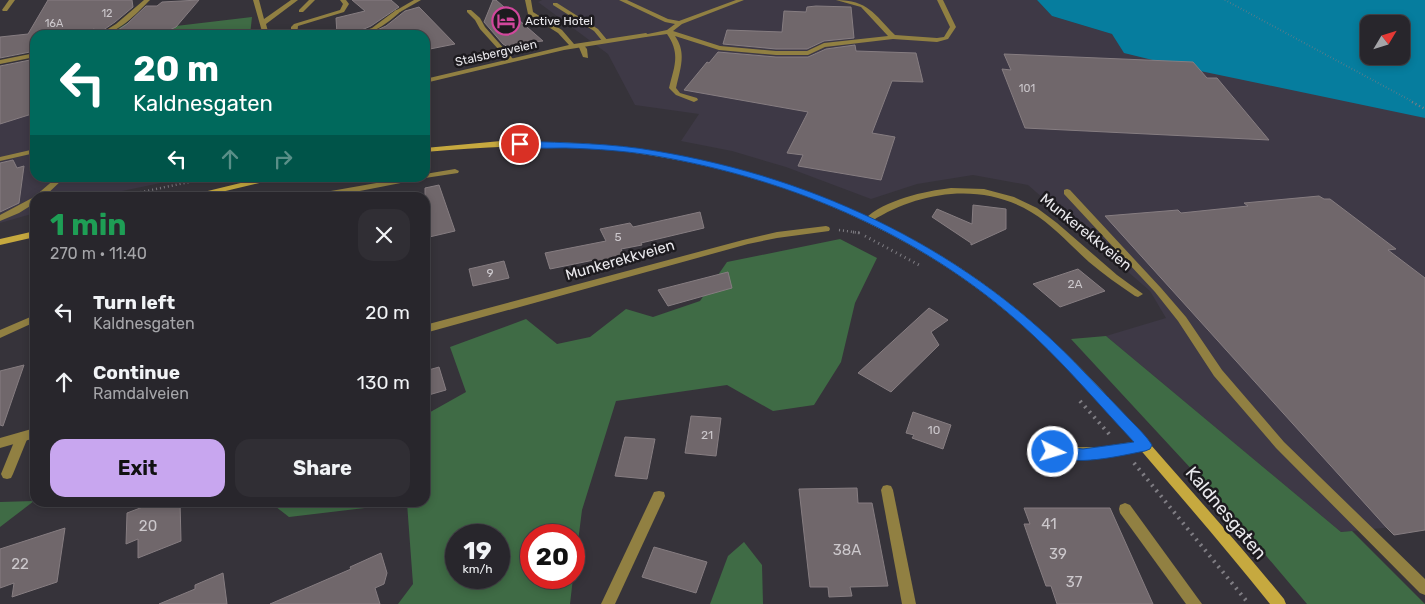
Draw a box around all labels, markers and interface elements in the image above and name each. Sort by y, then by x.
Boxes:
hotel icon: Active Hotel [491,6,521,36]
house number: 12 [101,7,113,20]
place label: Active Hotel [525,14,593,28]
north arrow [1360,15,1410,65]
map controls [1360,15,1410,65]
house number: 16A [45,17,64,30]
street label: Stalsbergveien [454,37,538,69]
text: 20 m [133,48,219,90]
icon: left [50,50,115,115]
house number: 101 [1019,82,1035,95]
text: Kaldnesgaten [133,90,273,117]
pin [499,123,541,165]
icon: arrive [506,130,534,158]
icon: left [163,145,191,173]
icon: ahead [216,145,244,173]
icon: right [269,145,297,173]
street label: Munkerekkveien [1037,190,1135,274]
text: 1 min [50,207,127,243]
button: close [358,209,410,261]
house number: 5 [614,230,622,244]
street label: Munkerekkveien [563,236,677,284]
text: 270 m · 11:40 [50,244,147,263]
house number: 9 [486,266,494,280]
house number: 2A [1067,277,1083,291]
text: Turn left [93,291,175,314]
icon: left [50,298,78,326]
text: 20 m [365,301,410,324]
text: Kaldnesgaten [93,314,195,333]
text: Continue [93,361,180,384]
icon: ahead [50,368,78,396]
text: 130 m [357,371,410,394]
text: Ramdalveien [93,384,189,403]
house number: 10 [928,423,940,437]
position arrow [1026,425,1078,477]
house number: 21 [701,428,713,442]
button: Exit [50,439,225,497]
button: Share [235,439,410,497]
street label: Kaldnesgaten [1181,462,1271,564]
house number: 41 [1041,515,1057,533]
house number: 20 [139,517,157,535]
speed limit sign: 20 [520,524,585,589]
text: 19 [463,536,492,565]
house number: 38A [833,541,861,559]
house number: 39 [1049,545,1067,563]
house number: 22 [11,555,29,573]
text: km/h [463,562,492,576]
house number: 37 [1066,573,1083,591]

